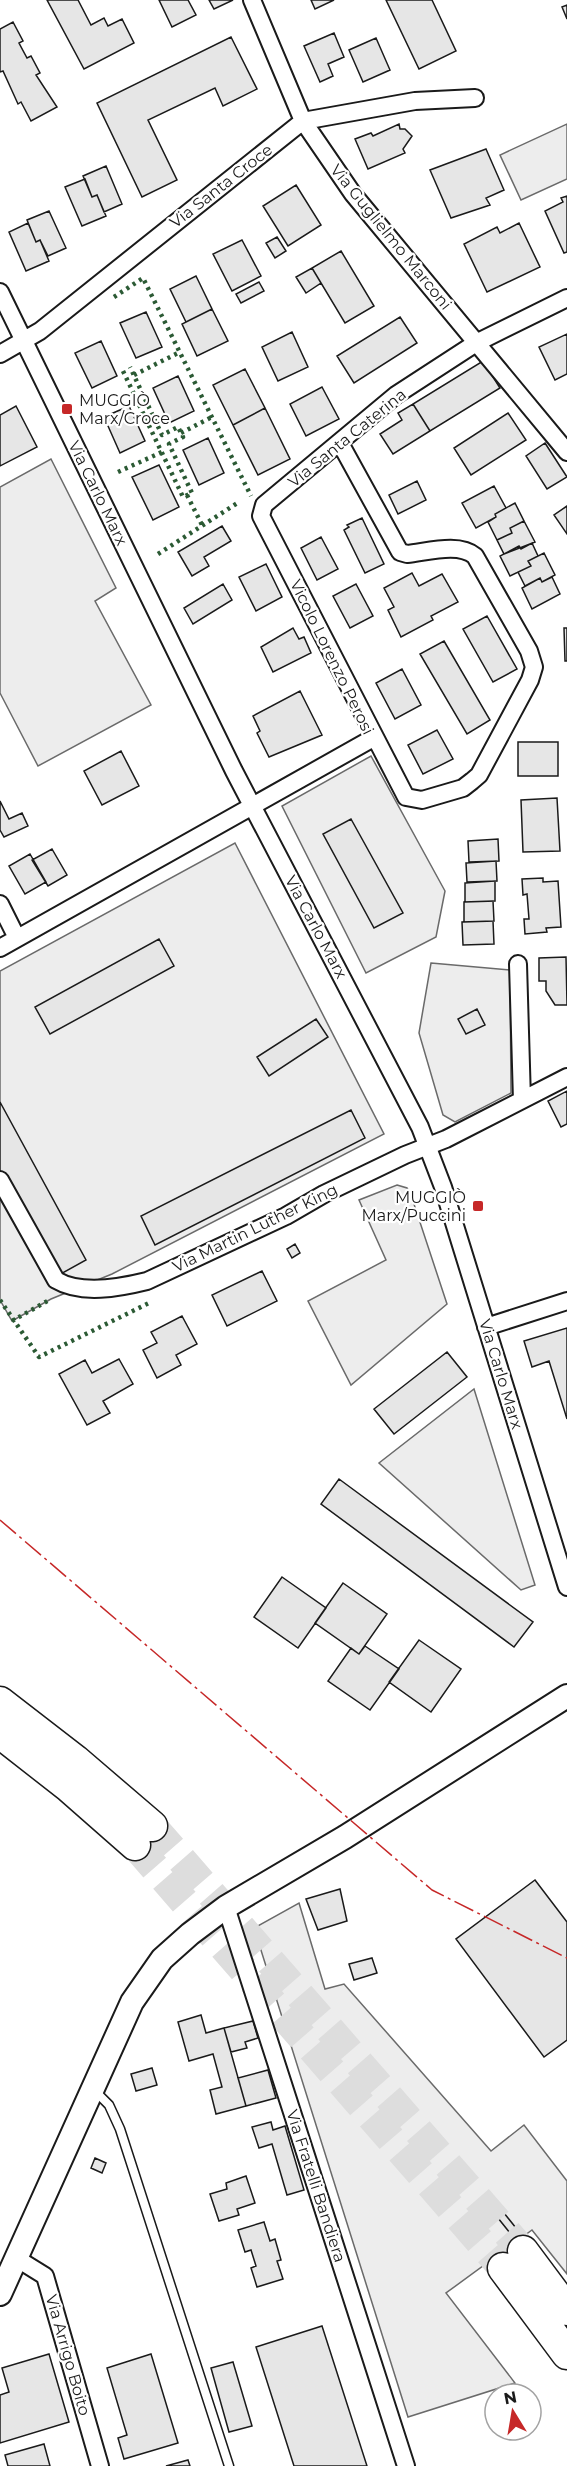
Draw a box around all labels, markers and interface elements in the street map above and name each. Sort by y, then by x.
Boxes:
street label: Via Santa Croce [166,140,276,232]
street label: Via Guglielmo Marconi [326,160,456,314]
street label: Via Santa Caterina [284,385,410,491]
place label: MUGGIÒ Marx/Croce [79,391,170,428]
marker: MUGGIÒ Marx/Croce [60,402,74,416]
street label: Via Carlo Marx [65,438,132,549]
street label: Vicolo Lorenzo Perosi [286,576,378,738]
street label: Via Carlo Marx [281,872,351,982]
street label: Via Martin Luther King [169,1180,341,1276]
place label: MUGGIÒ Marx/Puccini [362,1188,466,1225]
marker: MUGGIÒ Marx/Puccini [471,1199,485,1213]
street label: Via Carlo Marx [475,1317,527,1432]
street label: Via Fratelli Bandiera [282,2107,350,2265]
street label: Via Arrigo Boito [42,2292,94,2418]
north arrow [483,2382,543,2442]
text: N [502,2387,518,2408]

